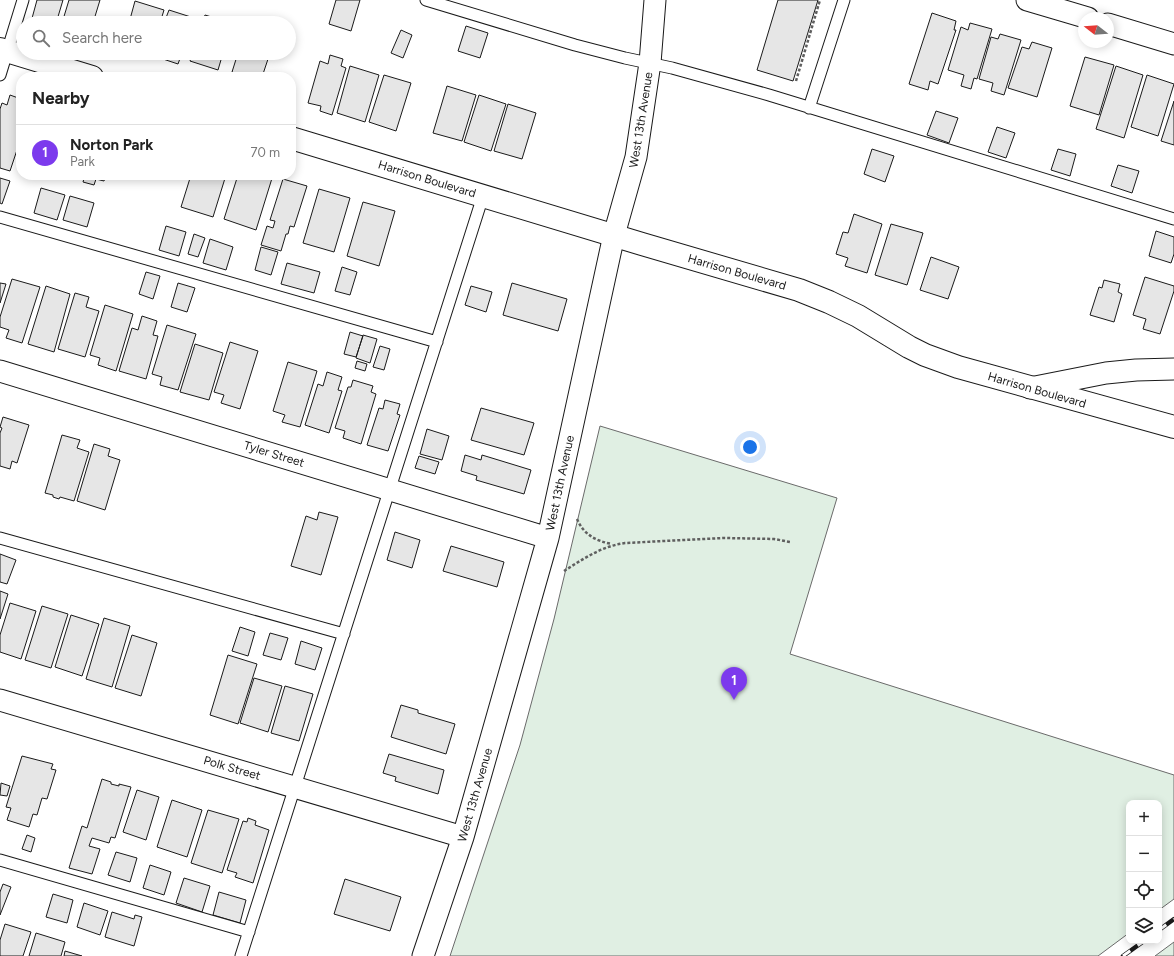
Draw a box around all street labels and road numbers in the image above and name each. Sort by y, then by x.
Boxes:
street label: West 13th Avenue [627,71,656,169]
street label: Harrison Boulevard [376,157,478,201]
street label: Harrison Boulevard [686,251,788,293]
street label: Harrison Boulevard [986,369,1088,411]
street label: West 13th Avenue [543,434,577,532]
street label: Tyler Street [242,438,306,470]
street label: West 13th Avenue [455,746,495,844]
street label: Polk Street [202,753,263,783]

